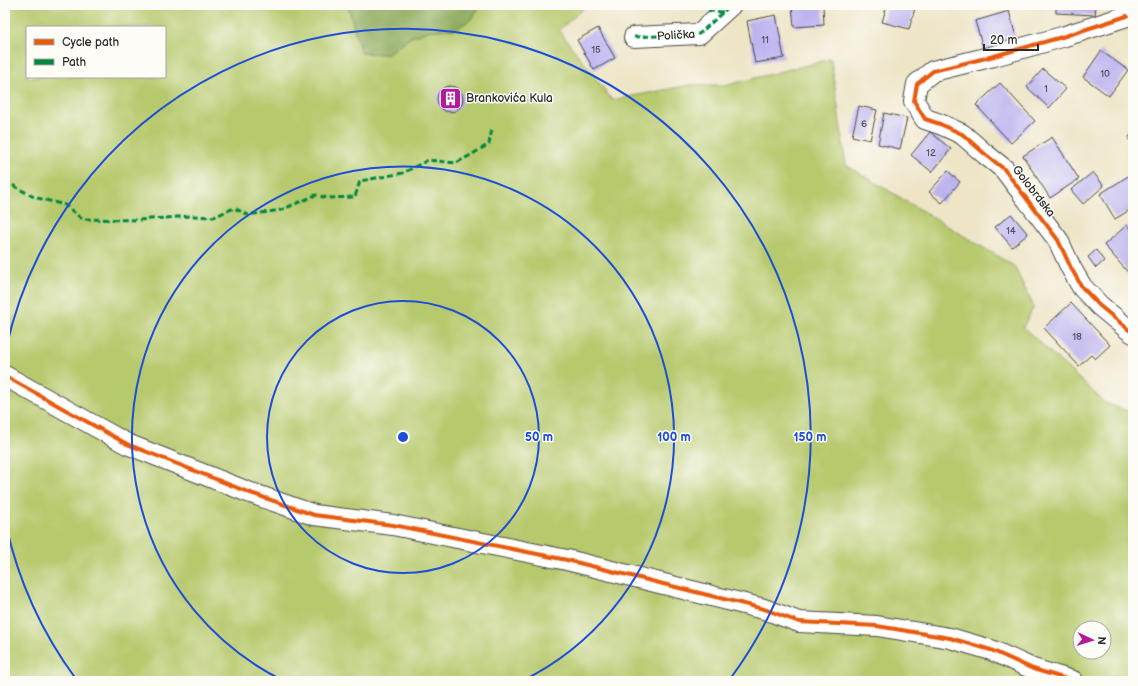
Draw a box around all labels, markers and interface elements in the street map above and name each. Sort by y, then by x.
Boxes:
legend [26,26,166,78]
scale bar [984,26,1038,52]
street label: Polička [656,27,696,44]
text: 20 m [990,33,1017,48]
house number: 11 [761,34,769,46]
text: Cycle path [62,35,119,50]
house number: 15 [591,44,601,56]
text: Path [62,55,87,70]
house number: 10 [1100,68,1110,80]
house number: 1 [1044,83,1048,95]
building icon: Brankovića Kula [437,85,463,111]
place label: Brankovića Kula [466,91,553,106]
house number: 6 [861,118,867,130]
house number: 12 [926,147,936,159]
street label: Golobrdska [1009,163,1059,220]
house number: 14 [1006,225,1016,237]
house number: 18 [1072,331,1082,343]
centre of rings [396,430,410,444]
text: 50 m [525,430,553,445]
text: 100 m [657,430,691,445]
text: 150 m [794,430,826,445]
north arrow [1072,620,1112,660]
text: N [1095,636,1108,645]

